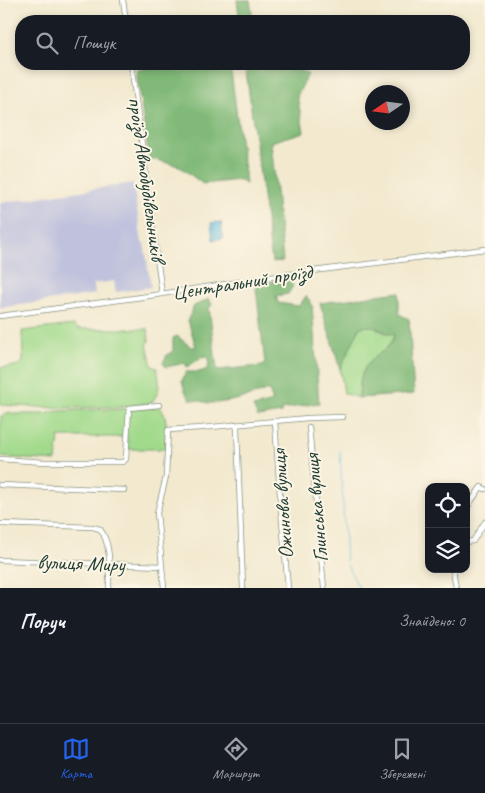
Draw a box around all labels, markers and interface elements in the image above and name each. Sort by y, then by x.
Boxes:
search box [15,15,470,70]
icon: search [33,29,61,57]
text: Пошук [73,31,115,55]
north arrow [365,85,410,130]
street label: проїзд Автобудівельників [122,95,172,268]
street label: Центральний проїзд [170,258,316,307]
street label: Ожинова вулиця [265,447,299,560]
street label: Глинська вулиця [298,451,334,563]
map controls [425,483,470,573]
button: locate [425,483,470,528]
button: layers [425,528,470,573]
street label: вулиця Миру [37,548,127,578]
text: Поруч [20,608,65,634]
text: Знайдено: 0 [399,611,465,631]
tab: Карта [60,735,92,782]
tab: Маршрут [213,735,259,782]
tab: Збережені [379,735,425,782]

